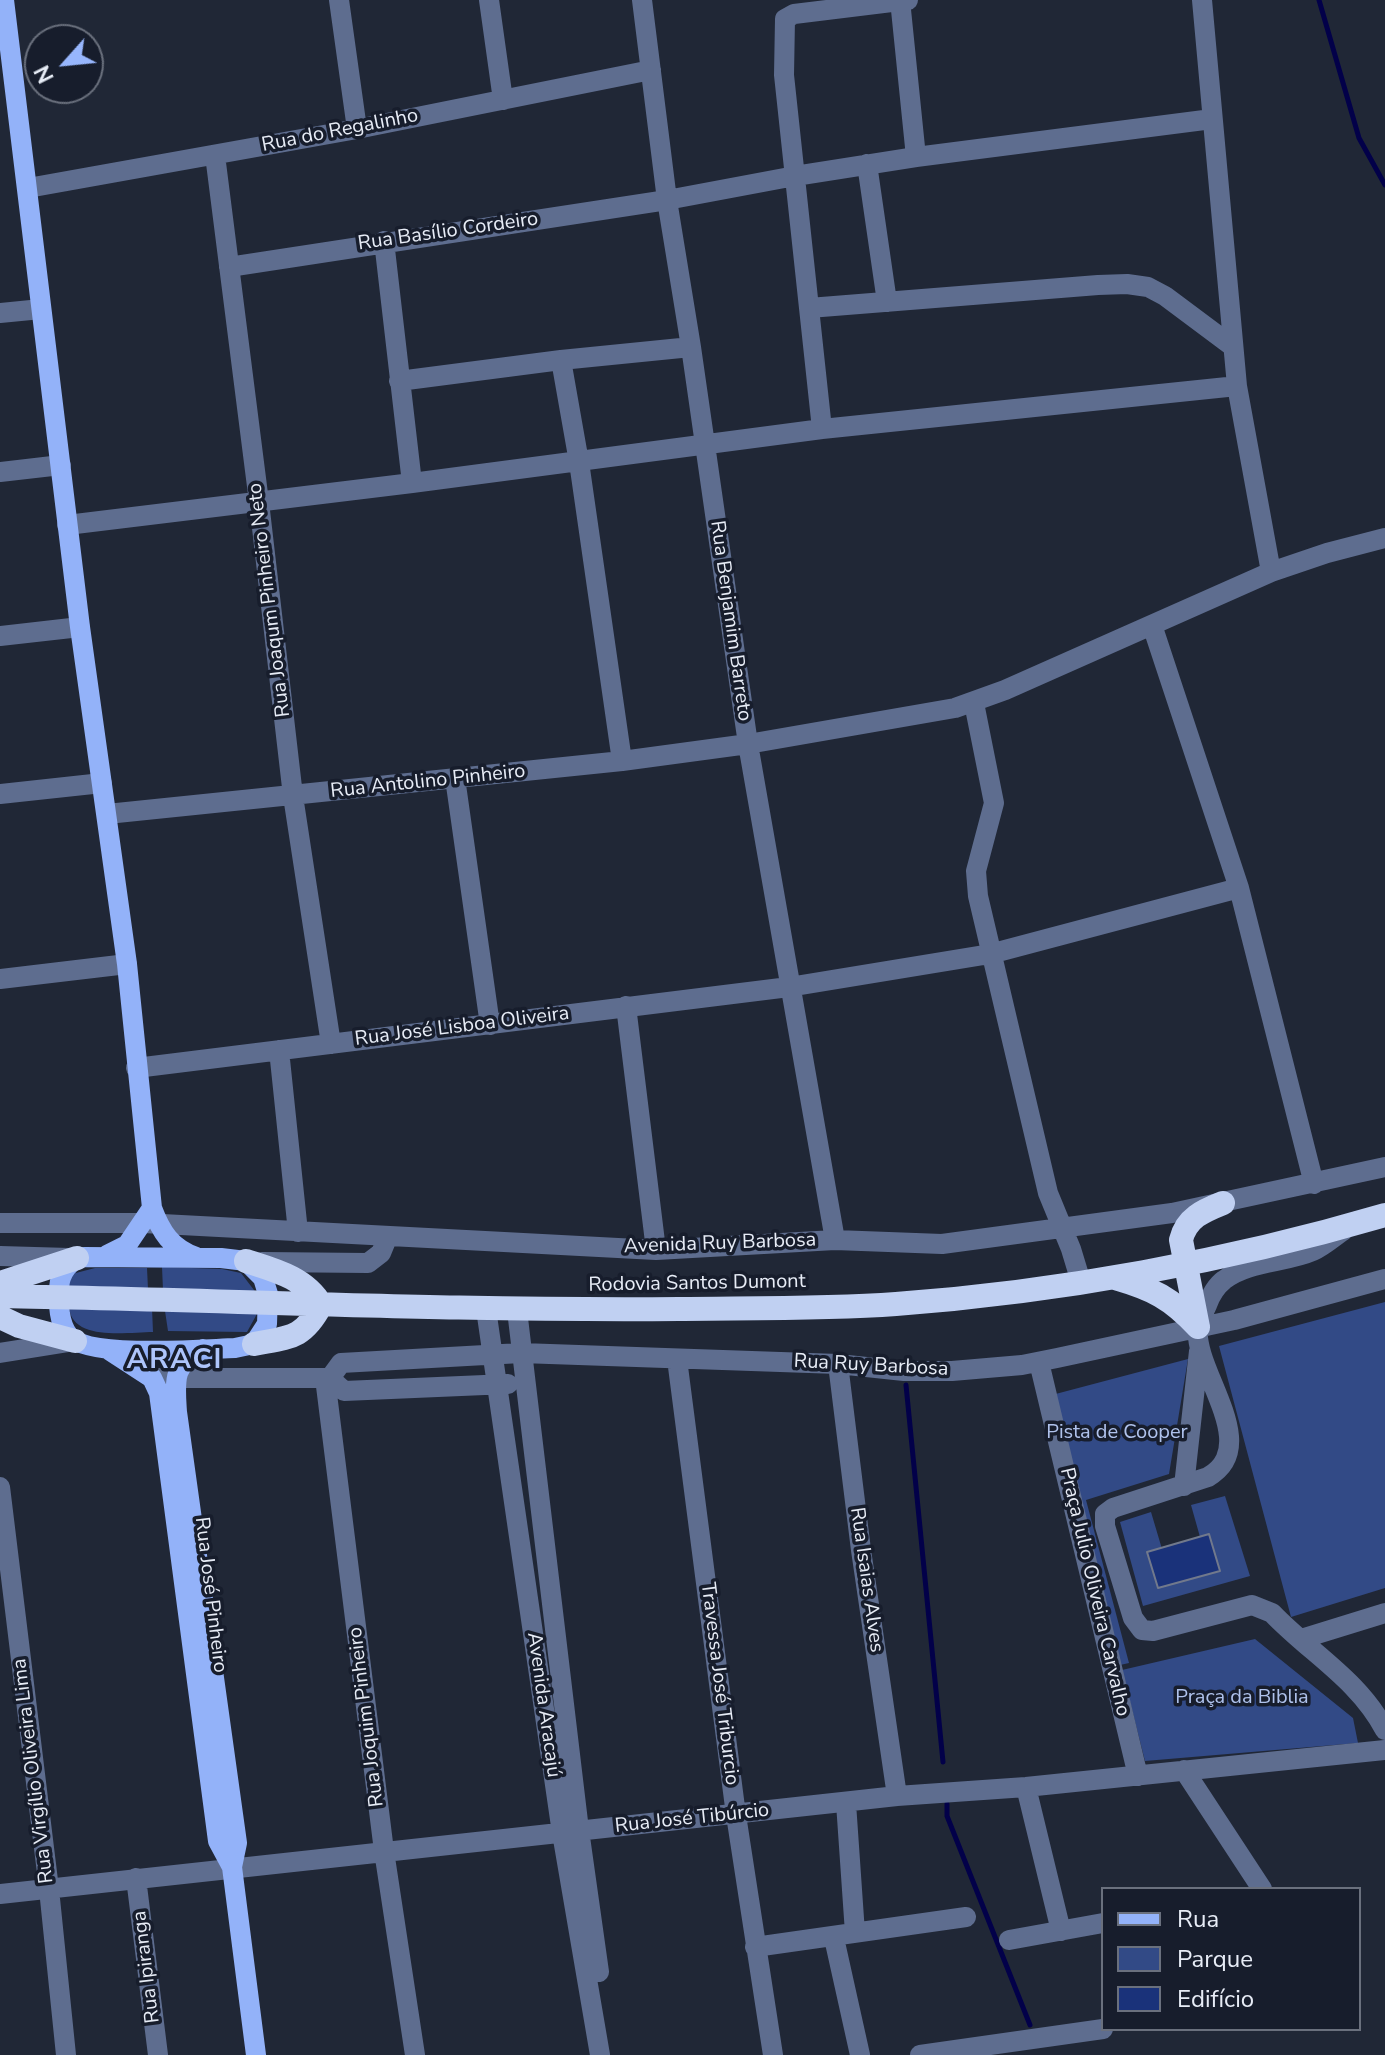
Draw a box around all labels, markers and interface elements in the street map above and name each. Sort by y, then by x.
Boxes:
north arrow [24,24,104,104]
text: N [27,60,62,88]
street label: Rua do Regalinho [260,104,420,158]
street label: Rua Basílio Cordeiro [356,207,540,257]
street label: Rua Joaqum Pinheiro Neto [244,482,296,718]
street label: Rua Benjamim Barreto [704,519,756,723]
street label: Rua Antolino Pinheiro [329,760,527,804]
street label: Rua José Lisboa Oliveira [353,1002,571,1052]
street label: Avenida Ruy Barbosa [623,1229,817,1259]
street label: Rodovia Santos Dumont [588,1270,806,1298]
district label: ARACI [127,1344,223,1378]
street label: Rua Ruy Barbosa [793,1350,949,1382]
park label: Pista de Cooper [1046,1421,1188,1445]
street label: Praça Julio Oliveira Carvalho [1054,1465,1134,1719]
street label: Rua Isaias Alves [844,1506,888,1654]
street label: Rua José Pinheiro [189,1516,231,1674]
street label: Travessa José Triburcio [695,1581,743,1787]
street label: Rua Joquim Pinheiro [344,1626,390,1808]
street label: Avenida Aracajú [521,1631,565,1779]
street label: Rua Virgílio Oliveira Lima [8,1657,60,1885]
park label: Praça da Biblia [1175,1686,1309,1710]
street label: Rua José Tibúrcio [614,1799,770,1839]
legend [1101,1887,1361,2031]
text: Rua [1177,1903,1219,1935]
street label: Rua Ipiranga [128,1909,166,2025]
text: Parque [1177,1943,1253,1975]
text: Edifício [1177,1983,1254,2015]

